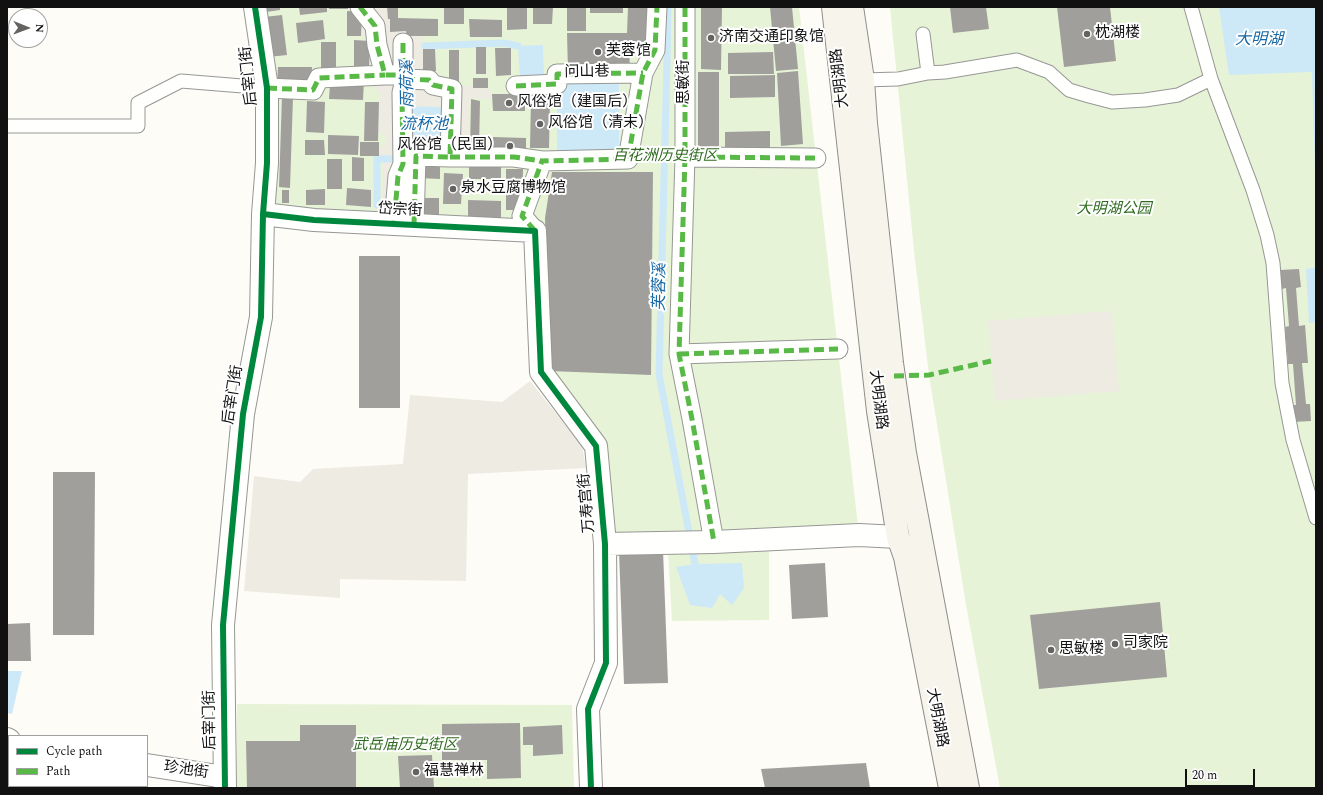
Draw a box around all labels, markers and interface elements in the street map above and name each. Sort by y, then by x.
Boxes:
north arrow [8,8,48,48]
text: N [31,24,48,33]
place label: 枕湖楼 [1095,25,1140,43]
place label: 济南交通印象馆 [719,29,824,47]
marker: 枕湖楼 [1082,29,1092,39]
water label: 大明湖 [1235,31,1283,51]
marker: 济南交通印象馆 [706,33,716,43]
place label: 芙蓉馆 [606,43,651,61]
street label: 后宰门街 [238,45,262,107]
marker: 芙蓉馆 [593,47,603,57]
street label: 大明湖路 [828,47,854,109]
water label: 雨荷溪 [399,60,419,108]
street label: 思敏街 [676,60,694,104]
street label: 问山巷 [564,64,610,82]
place label: 风俗馆（建国后） [517,94,637,112]
marker: 风俗馆（建国后） [504,98,514,108]
place label: 风俗馆（清末） [548,115,653,133]
water label: 流杯池 [400,116,448,136]
marker: 风俗馆（清末） [535,119,545,129]
place label: 风俗馆（民国） [397,137,502,155]
marker: 风俗馆（民国） [505,141,515,151]
park label: 百花洲历史街区 [613,148,717,166]
place label: 泉水豆腐博物馆 [461,180,566,198]
marker: 泉水豆腐博物馆 [448,184,458,194]
street label: 岱宗街 [377,201,423,221]
park label: 大明湖公园 [1077,201,1151,219]
water label: 芙蓉溪 [651,263,671,311]
street label: 后宰门街 [220,364,248,426]
street label: 大明湖路 [864,369,890,431]
street label: 万寿宫街 [576,472,600,534]
place label: 司家院 [1123,635,1168,653]
marker: 司家院 [1110,639,1120,649]
place label: 思敏楼 [1059,641,1104,659]
marker: 思敏楼 [1046,645,1056,655]
street label: 大明湖路 [921,687,951,749]
street label: 后宰门街 [201,690,221,750]
legend [8,735,148,787]
park label: 武岳庙历史街区 [353,737,457,755]
text: Cycle path [46,742,103,761]
street label: 珍池街 [162,759,210,783]
scale bar [1187,761,1257,787]
text: Path [46,762,71,781]
place label: 福慧禅林 [424,763,484,781]
text: 20 m [1192,766,1217,785]
marker: 福慧禅林 [411,767,421,777]

